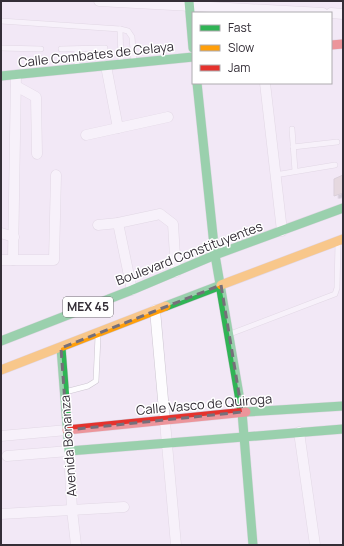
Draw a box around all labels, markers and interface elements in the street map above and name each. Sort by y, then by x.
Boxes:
legend [192,12,332,84]
text: Fast [228,19,252,36]
street label: Calle Combates de Celaya [17,37,175,71]
text: Slow [228,39,254,56]
text: Jam [228,59,250,76]
street label: Boulevard Constituyentes [113,217,265,289]
road number: MEX 45 [63,297,113,317]
street label: Calle Vasco de Quiroga [135,389,273,419]
street label: Avenida Bonanza [55,395,81,497]

